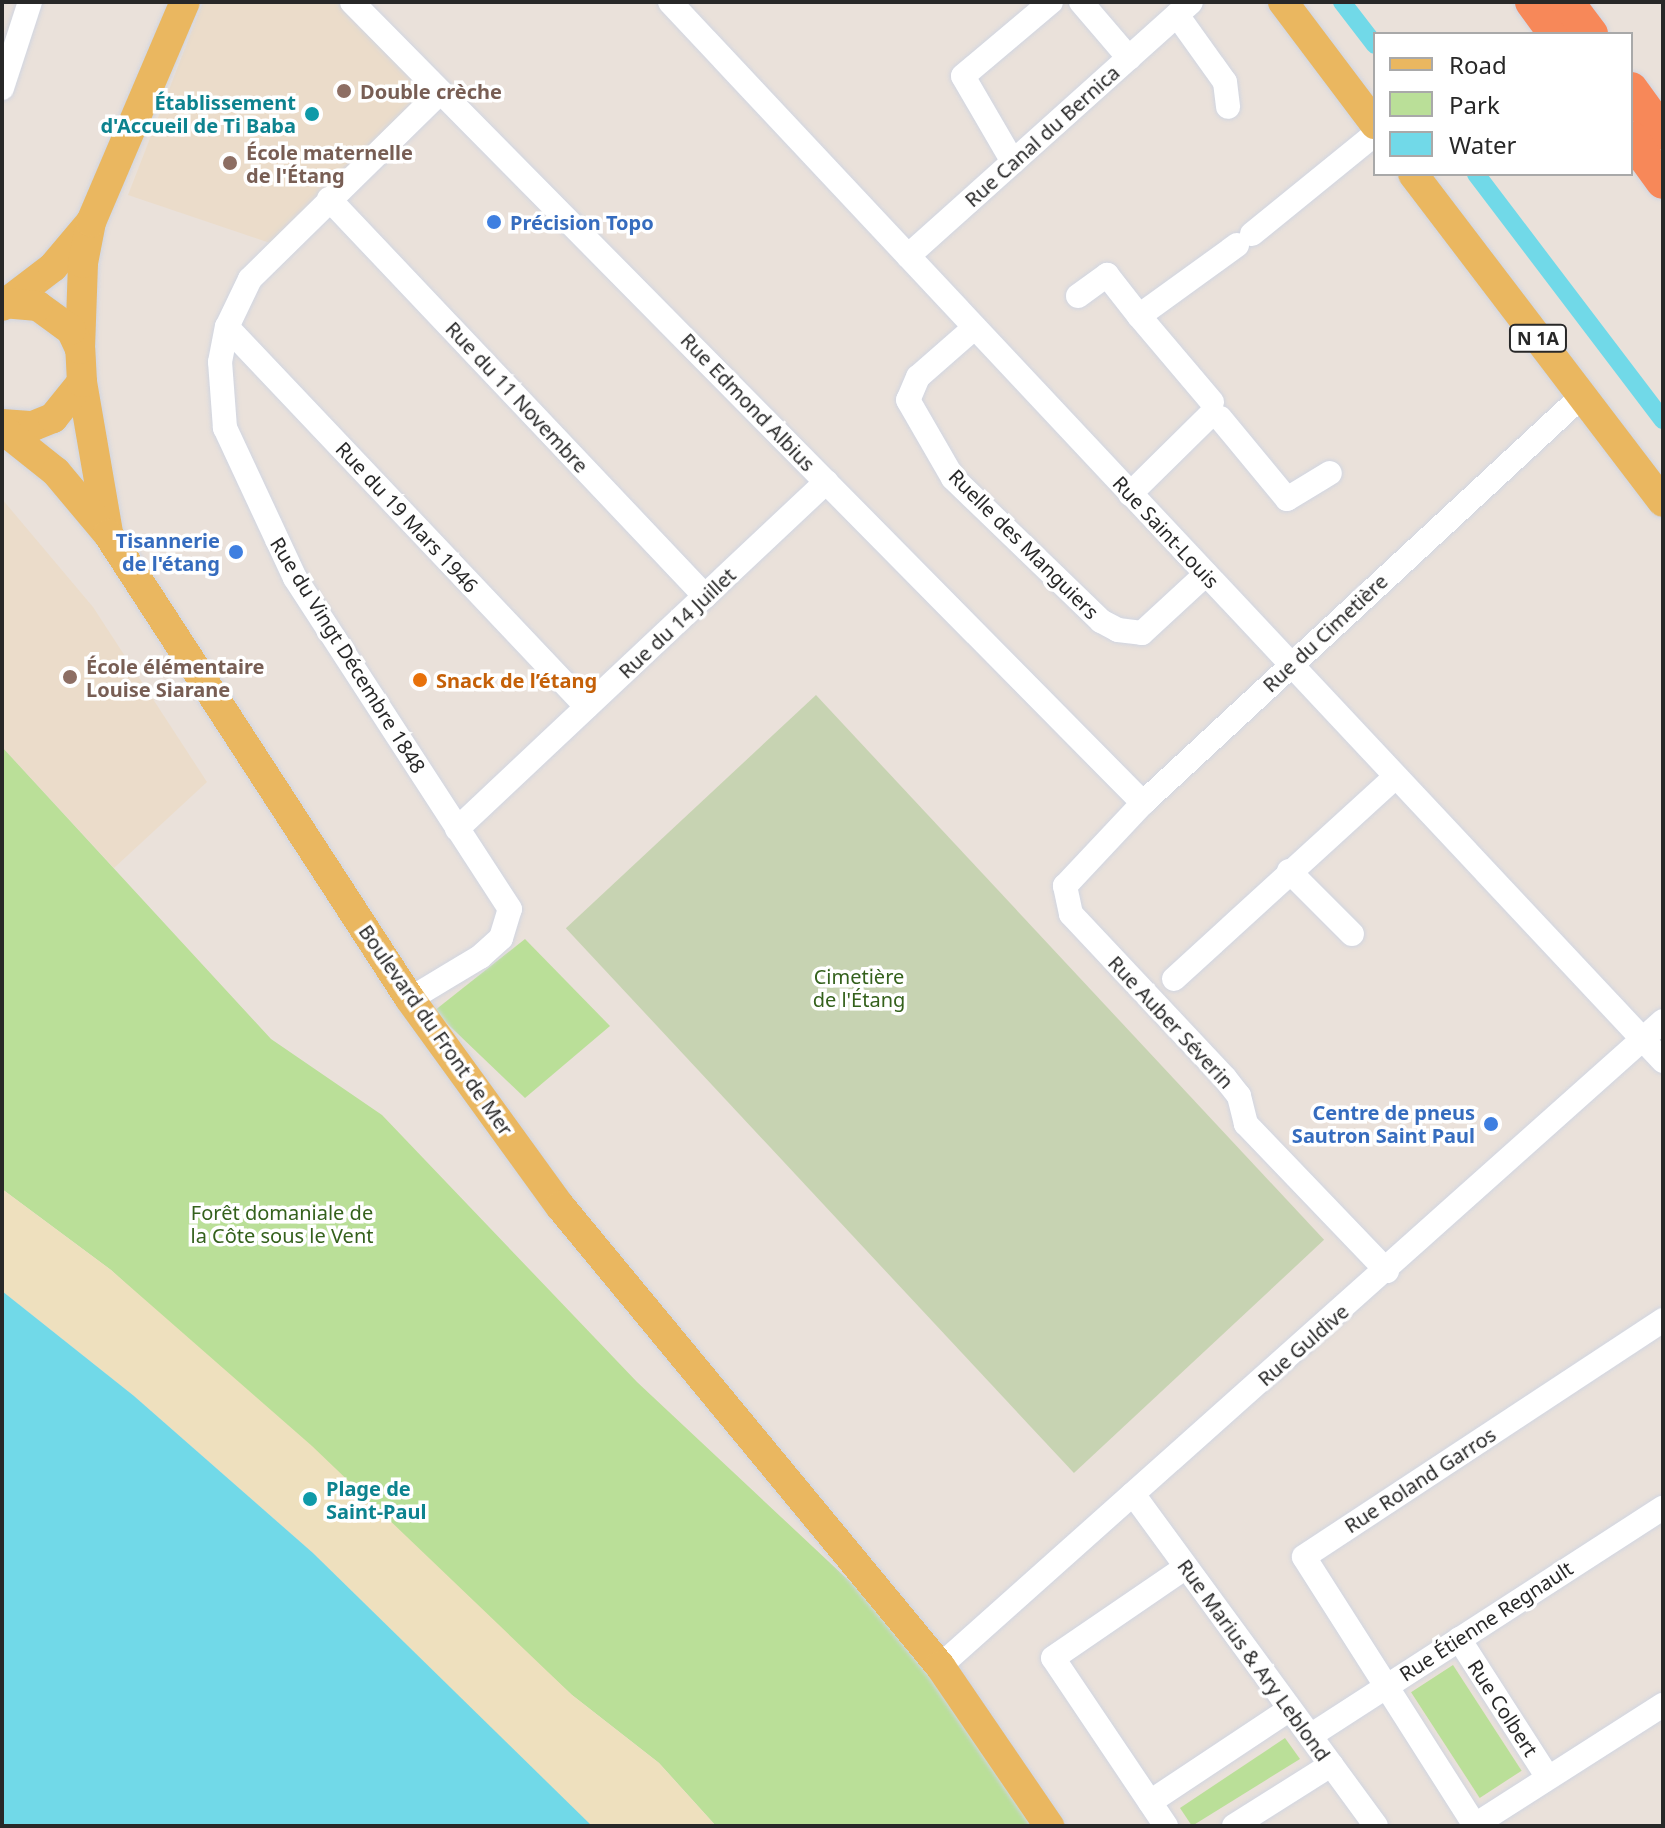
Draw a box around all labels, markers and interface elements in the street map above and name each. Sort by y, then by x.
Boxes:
legend [1373,32,1633,176]
text: Road [1449,48,1507,81]
street label: Rue Canal du Bernica [960,60,1124,212]
place label: Double crèche [360,79,502,103]
marker: Double crèche [335,82,353,100]
text: Park [1449,88,1500,121]
place label: Établissement d'Accueil de Ti Baba [100,90,296,137]
marker: Établissement d'Accueil de Ti Baba [303,105,321,123]
text: Water [1449,128,1516,161]
place label: École maternelle de l'Étang [246,140,413,187]
marker: École maternelle de l'Étang [221,154,239,172]
place label: Précision Topo [510,210,654,234]
marker: Précision Topo [485,213,503,231]
street label: Rue du 11 Novembre [441,317,593,477]
road number: N 1A [1508,324,1568,352]
street label: Rue Edmond Albius [676,328,820,476]
street label: Rue du 19 Mars 1946 [331,437,483,597]
street label: Ruelle des Manguiers [944,464,1104,624]
street label: Rue Saint-Louis [1108,471,1224,593]
place label: Tisannerie de l'étang [116,528,220,575]
street label: Rue du Vingt Décembre 1848 [265,533,431,777]
marker: Tisannerie de l'étang [227,543,245,561]
street label: Rue du 14 Juillet [614,563,740,683]
street label: Rue du Cimetière [1258,569,1392,697]
place label: École élémentaire Louise Siarane [86,654,265,701]
marker: École élémentaire Louise Siarane [61,668,79,686]
place label: Snack de l’étang [436,668,597,692]
marker: Snack de l’étang [411,671,429,689]
street label: Boulevard du Front de Mer [354,920,518,1140]
street label: Rue Auber Séverin [1103,951,1239,1093]
park label: Cimetière de l'Étang [813,965,905,1012]
place label: Centre de pneus Sautron Saint Paul [1292,1100,1475,1147]
marker: Centre de pneus Sautron Saint Paul [1482,1115,1500,1133]
park label: Forêt domaniale de la Côte sous le Vent [191,1201,373,1248]
street label: Rue Guldive [1253,1299,1353,1391]
street label: Rue Roland Garros [1340,1422,1500,1538]
place label: Plage de Saint-Paul [326,1476,426,1523]
marker: Plage de Saint-Paul [301,1490,319,1508]
street label: Rue Marius & Ary Leblond [1173,1554,1335,1766]
street label: Rue Étienne Regnault [1395,1556,1577,1686]
street label: Rue Colbert [1463,1655,1543,1761]

